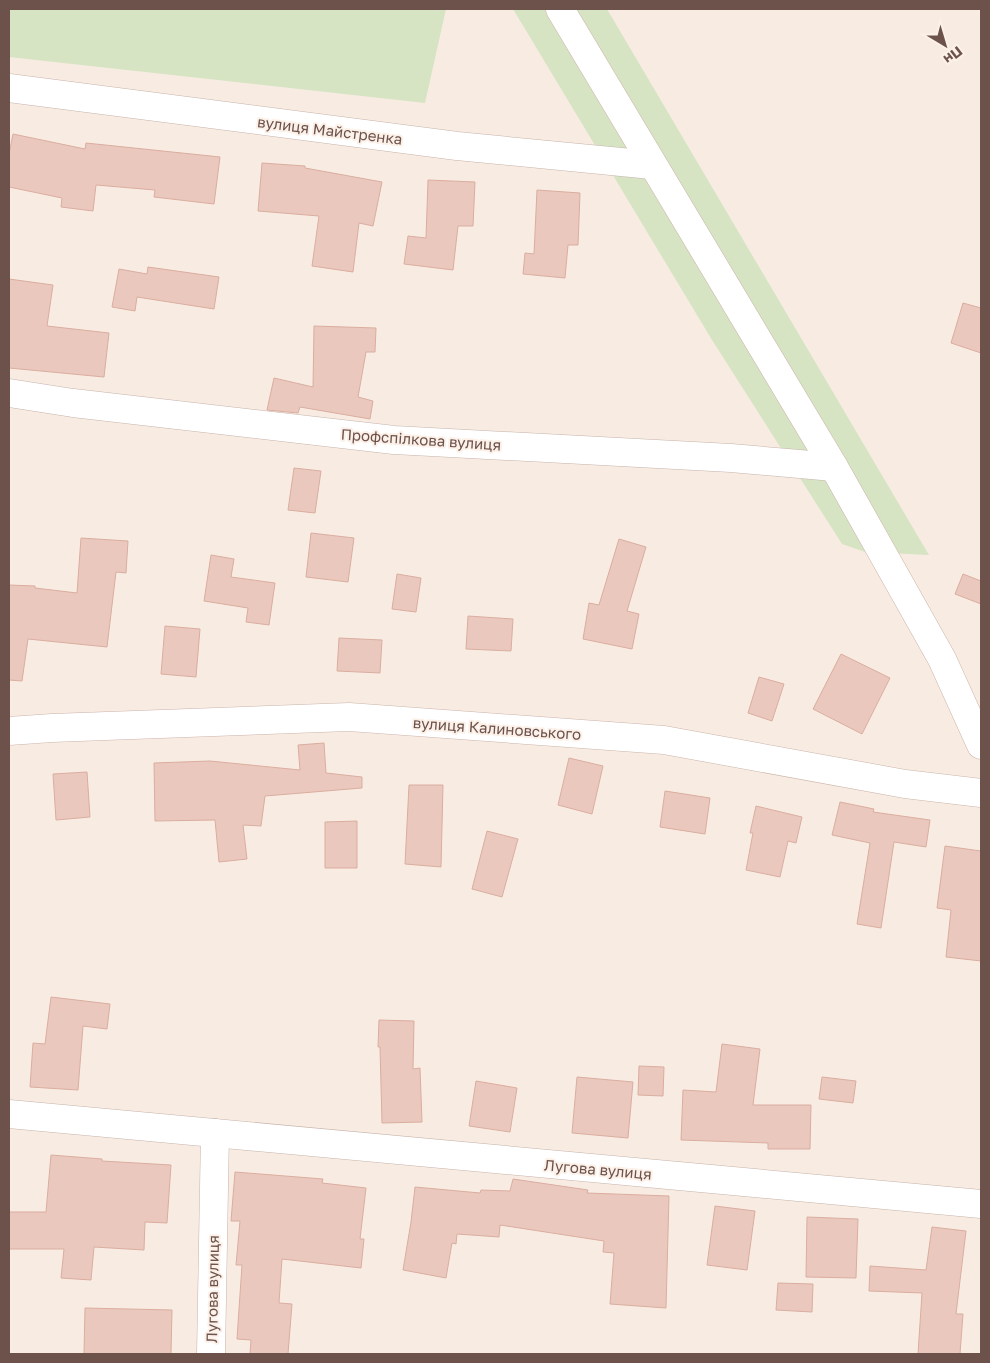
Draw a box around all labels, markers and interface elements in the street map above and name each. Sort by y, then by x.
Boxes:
north arrow [920,20,970,70]
text: Пн [941,43,966,68]
street label: вулиця Майстренка [256,112,404,148]
street label: Профспілкова вулиця [340,424,502,454]
street label: вулиця Калиновського [412,713,582,743]
street label: Лугова вулиця [544,1155,652,1183]
street label: Лугова вулиця [202,1235,222,1343]

